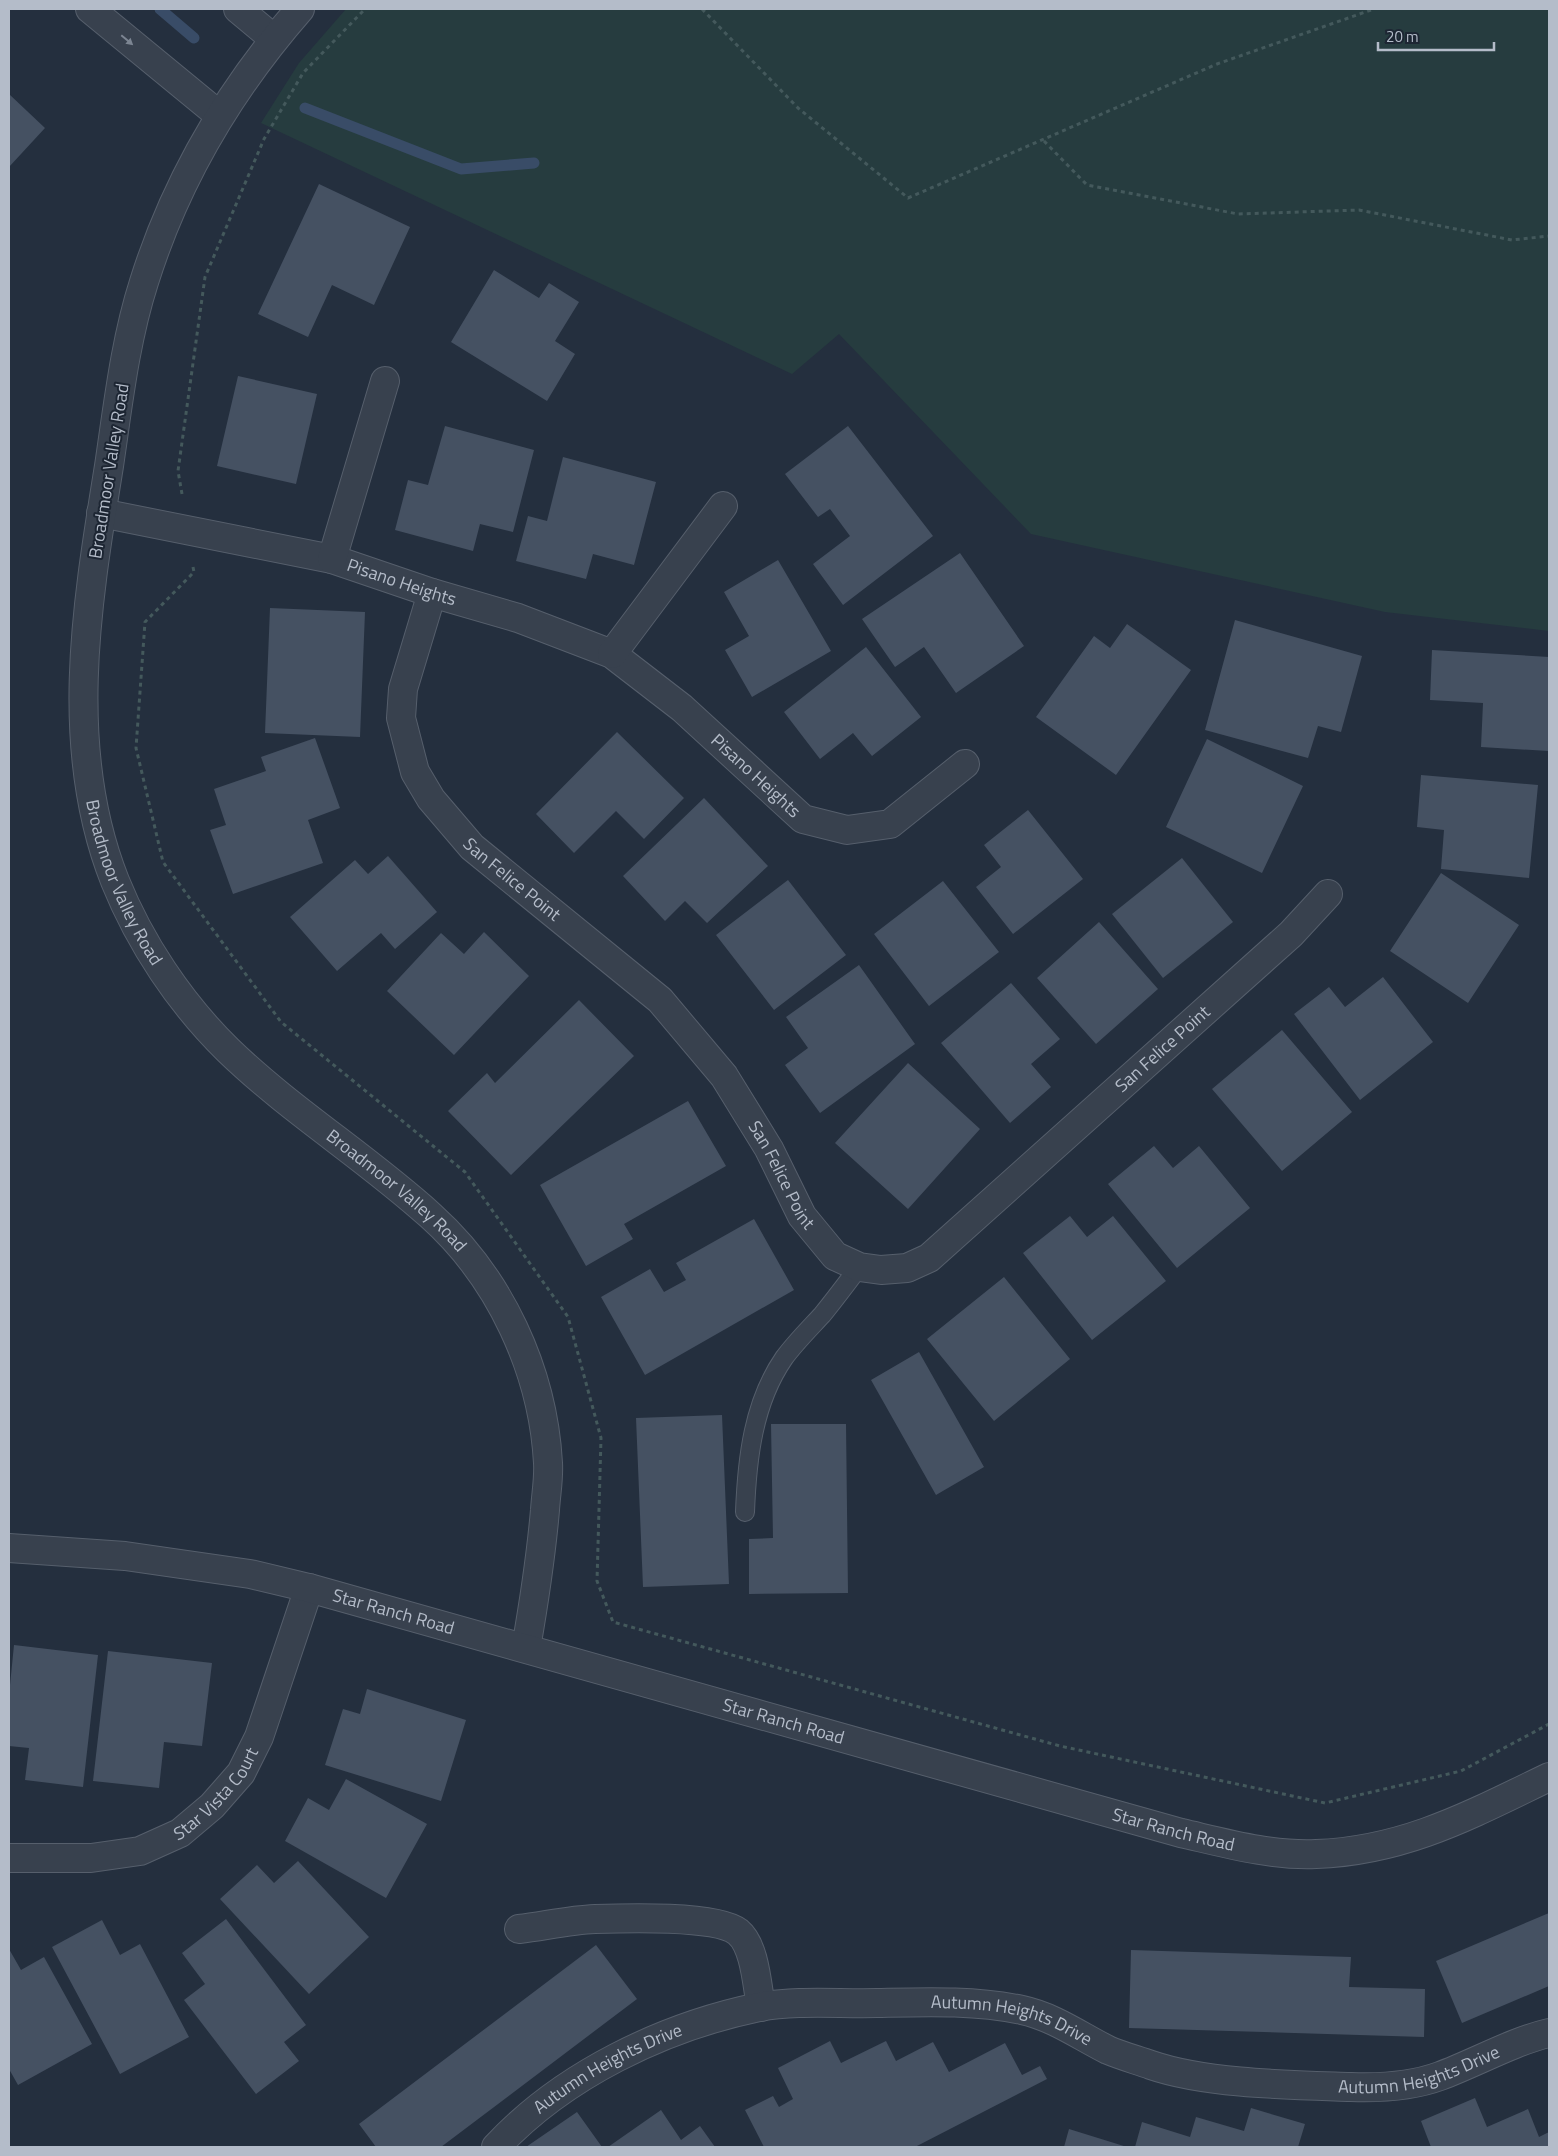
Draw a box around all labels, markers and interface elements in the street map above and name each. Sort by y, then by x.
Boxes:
scale bar [1378,20,1494,52]
text: 20 m [1386,25,1419,48]
one-way arrow [121,34,134,45]
street label: Broadmoor Valley Road [81,381,136,561]
street label: Pisano Heights [343,551,460,612]
street label: Pisano Heights [705,727,807,824]
street label: Broadmoor Valley Road [79,797,170,970]
street label: San Felice Point [457,831,568,928]
street label: San Felice Point [1109,998,1216,1099]
street label: San Felice Point [742,1115,822,1236]
street label: Broadmoor Valley Road [321,1122,474,1258]
street label: Star Ranch Road [330,1581,458,1641]
street label: Star Ranch Road [720,1691,848,1751]
street label: Star Vista Court [169,1742,265,1847]
street label: Star Ranch Road [1109,1800,1237,1858]
street label: Autumn Heights Drive [931,1988,1097,2052]
street label: Autumn Heights Drive [527,2016,686,2120]
street label: Autumn Heights Drive [1338,2038,1504,2100]

